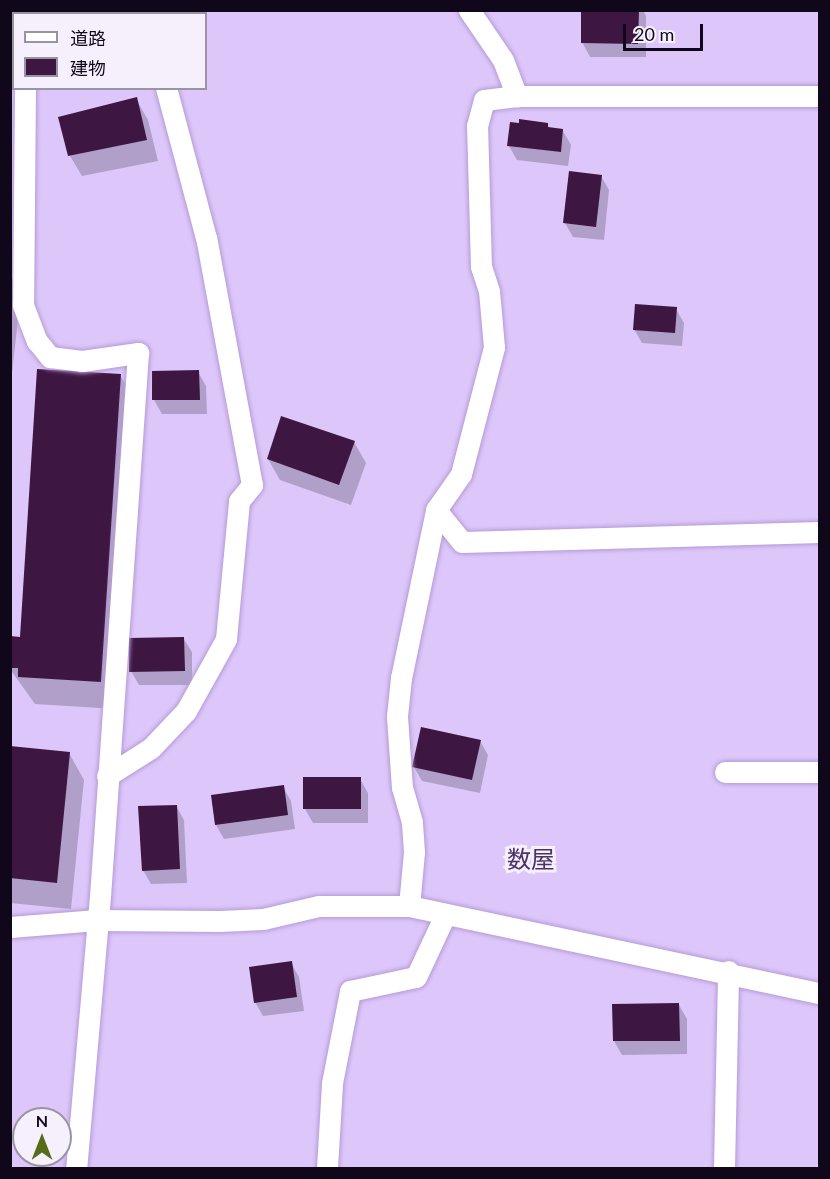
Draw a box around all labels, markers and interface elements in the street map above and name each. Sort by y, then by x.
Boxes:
legend [12,12,207,90]
scale bar [626,12,706,50]
text: 20 m [634,23,674,45]
text: 道路 [70,27,106,49]
text: 建物 [70,57,106,79]
district label: 数屋 [507,845,555,873]
north arrow [12,1107,72,1167]
text: N [36,1111,48,1130]

